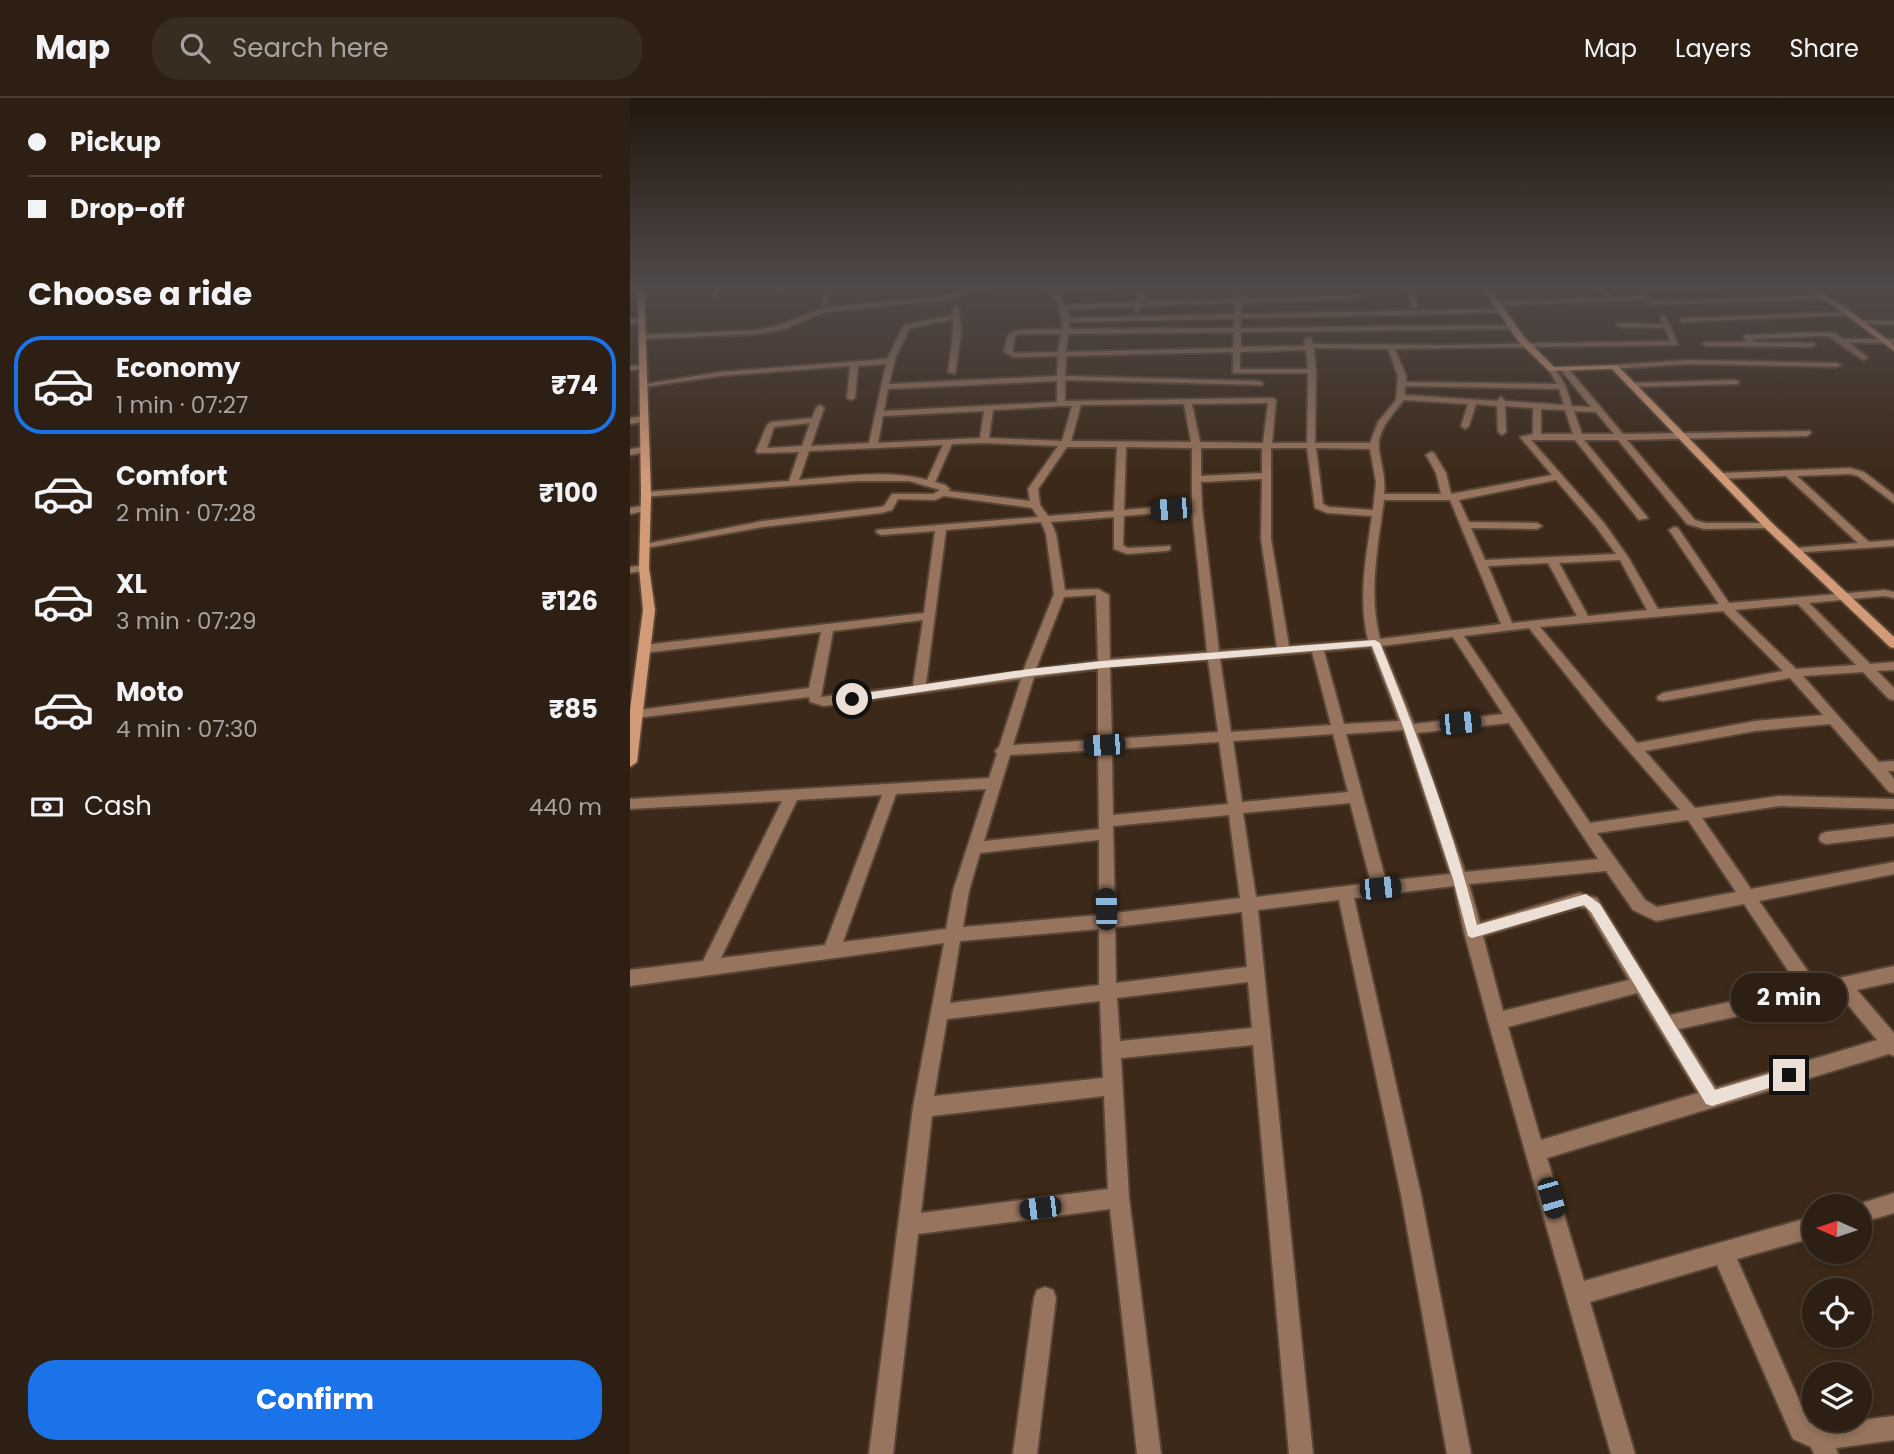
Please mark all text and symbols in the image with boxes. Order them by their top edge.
search box [152,17,642,80]
text: Map [35,24,110,71]
icon: search [176,29,214,67]
text: Search here [232,30,389,66]
text: Map [1584,32,1637,65]
text: Layers [1675,32,1751,65]
text: Share [1789,32,1859,65]
text: Pickup [70,124,161,160]
text: Drop-off [70,191,185,227]
text: Choose a ride [28,271,252,316]
text: Economy [116,350,240,386]
icon: car [32,354,95,417]
text: ₹74 [551,367,598,403]
text: 1 min · 07:27 [116,389,248,421]
text: Comfort [116,458,228,494]
icon: car [32,462,95,525]
text: ₹100 [539,475,598,511]
text: 2 min · 07:28 [116,497,256,529]
car [1150,497,1193,521]
text: XL [116,566,147,602]
icon: car [32,570,95,633]
text: ₹126 [541,583,598,619]
text: 3 min · 07:29 [116,605,257,637]
text: Moto [116,674,184,710]
icon: car [32,678,95,741]
route start [836,683,868,715]
text: ₹85 [549,691,598,727]
car [1439,710,1482,736]
text: 4 min · 07:30 [116,713,258,745]
car [1083,733,1126,757]
icon: cash [28,788,66,826]
text: Cash [84,788,152,824]
text: 440 m [529,791,602,823]
car [1359,875,1402,901]
car [1096,888,1117,930]
callout: 2 min [1731,974,1847,1023]
text: 2 min [1757,981,1821,1013]
route end [1773,1059,1805,1091]
car [1536,1175,1567,1221]
north arrow [1802,1194,1872,1264]
map controls [1802,1194,1872,1432]
car [1018,1195,1063,1221]
button: locate [1802,1278,1872,1348]
button: Confirm [28,1360,602,1440]
button: layers [1802,1362,1872,1432]

